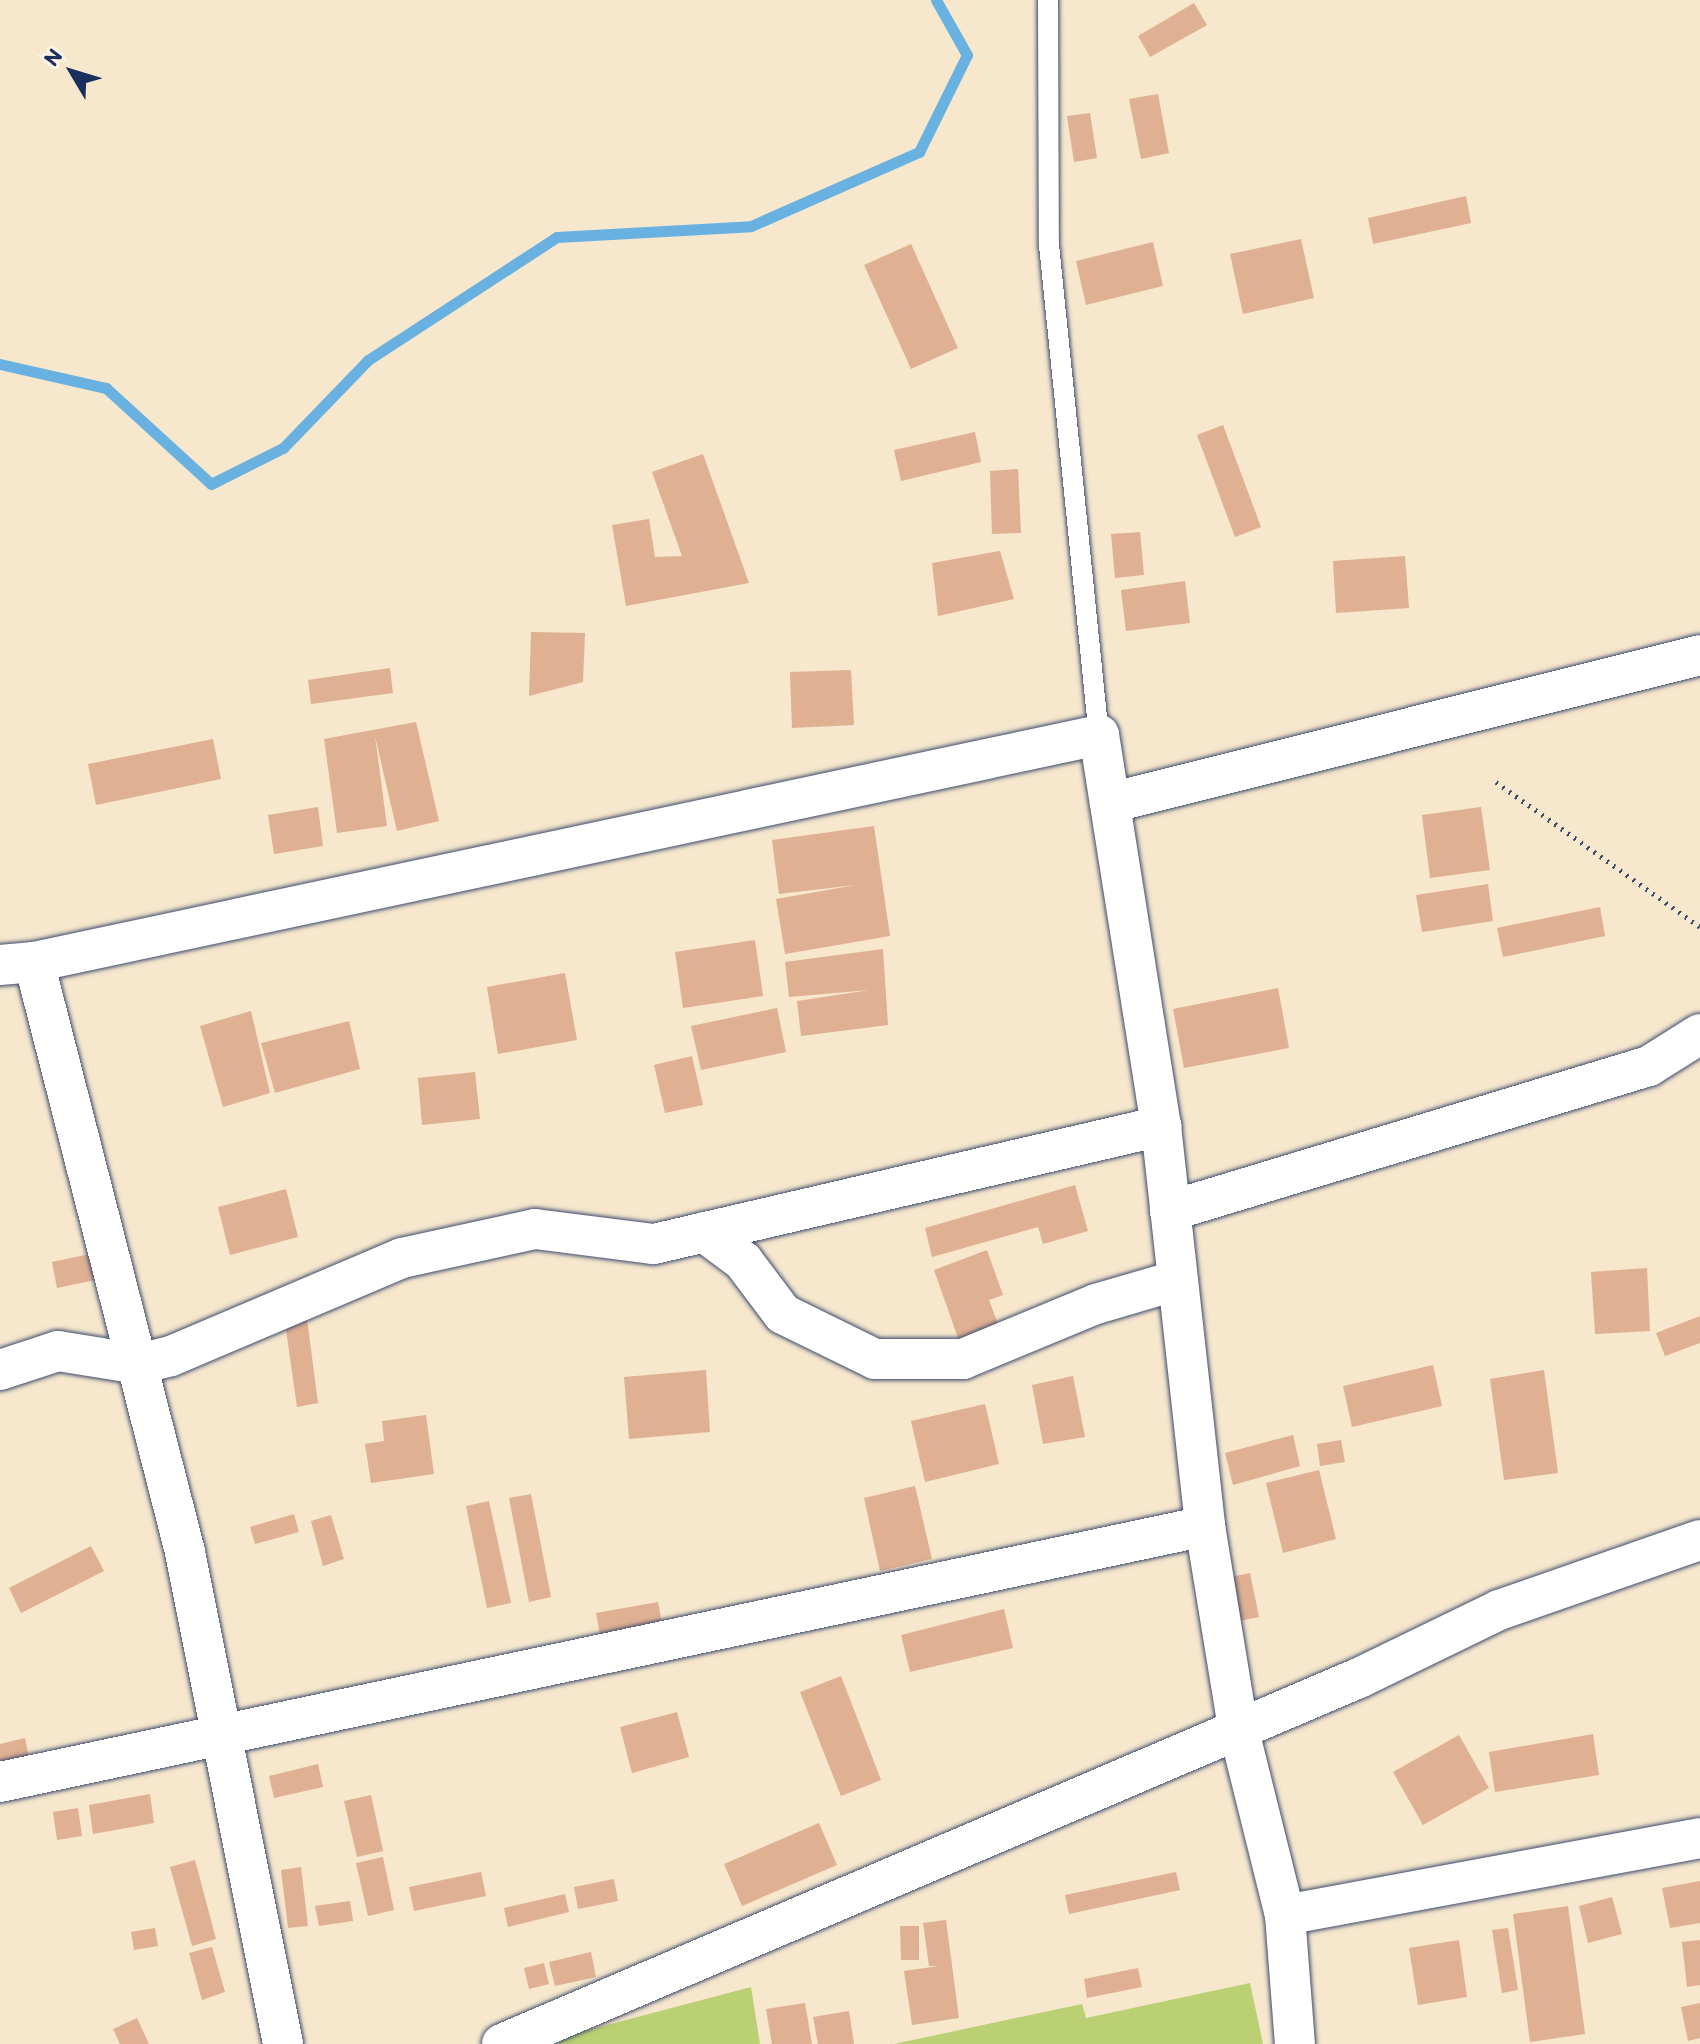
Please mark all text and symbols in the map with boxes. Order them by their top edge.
north arrow [32,32,112,112]
text: N [37,43,68,71]

